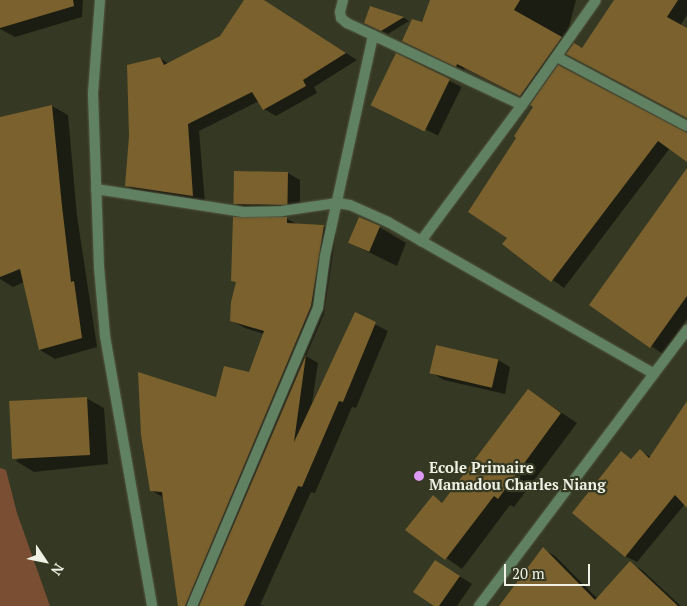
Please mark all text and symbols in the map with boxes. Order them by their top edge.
place label: Ecole Primaire Mamadou Charles Niang [429,458,606,493]
marker: Ecole Primaire Mamadou Charles Niang [413,470,425,482]
north arrow [20,536,70,586]
scale bar [507,554,593,586]
text: N [47,560,69,579]
text: 20 m [512,563,545,583]

